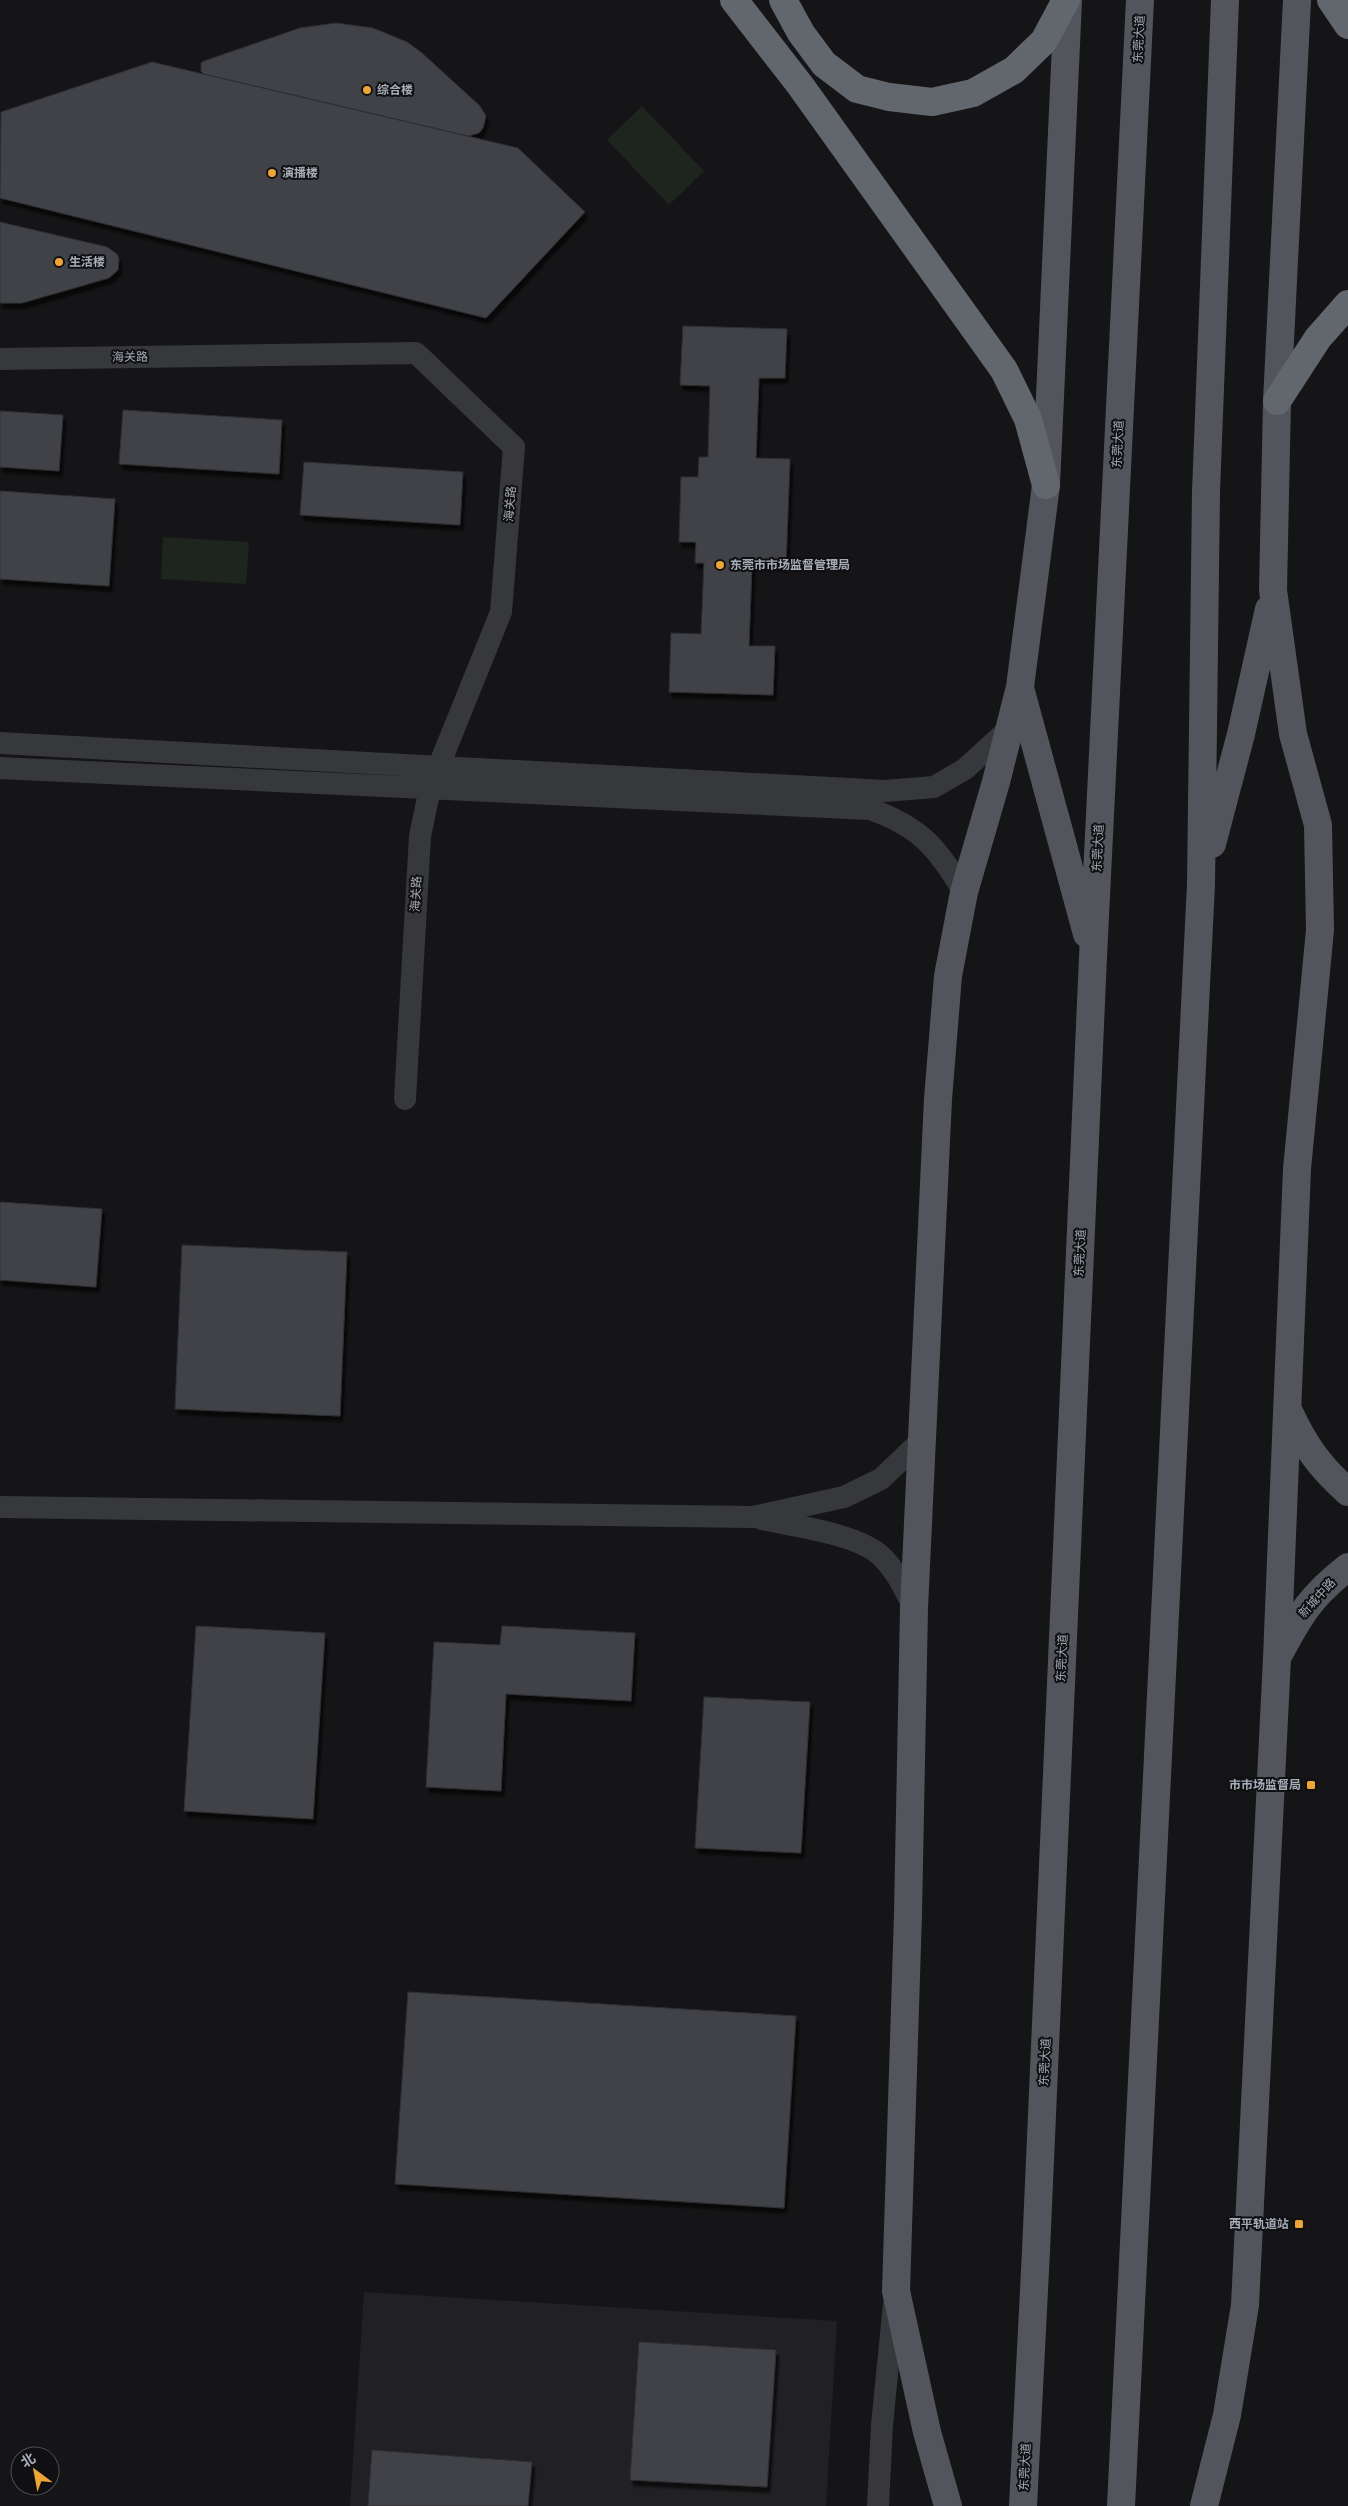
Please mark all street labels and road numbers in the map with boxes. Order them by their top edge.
street label: 东莞大道 [1131,15,1147,63]
street label: 海关路 [112,350,148,364]
street label: 东莞大道 [1110,420,1126,468]
street label: 海关路 [501,485,519,523]
street label: 东莞大道 [1090,824,1106,872]
street label: 海关路 [408,876,424,912]
street label: 东莞大道 [1072,1229,1088,1277]
street label: 新城中路 [1296,1575,1338,1621]
street label: 东莞大道 [1054,1634,1070,1682]
street label: 东莞大道 [1037,2038,1053,2086]
street label: 东莞大道 [1017,2443,1033,2491]

